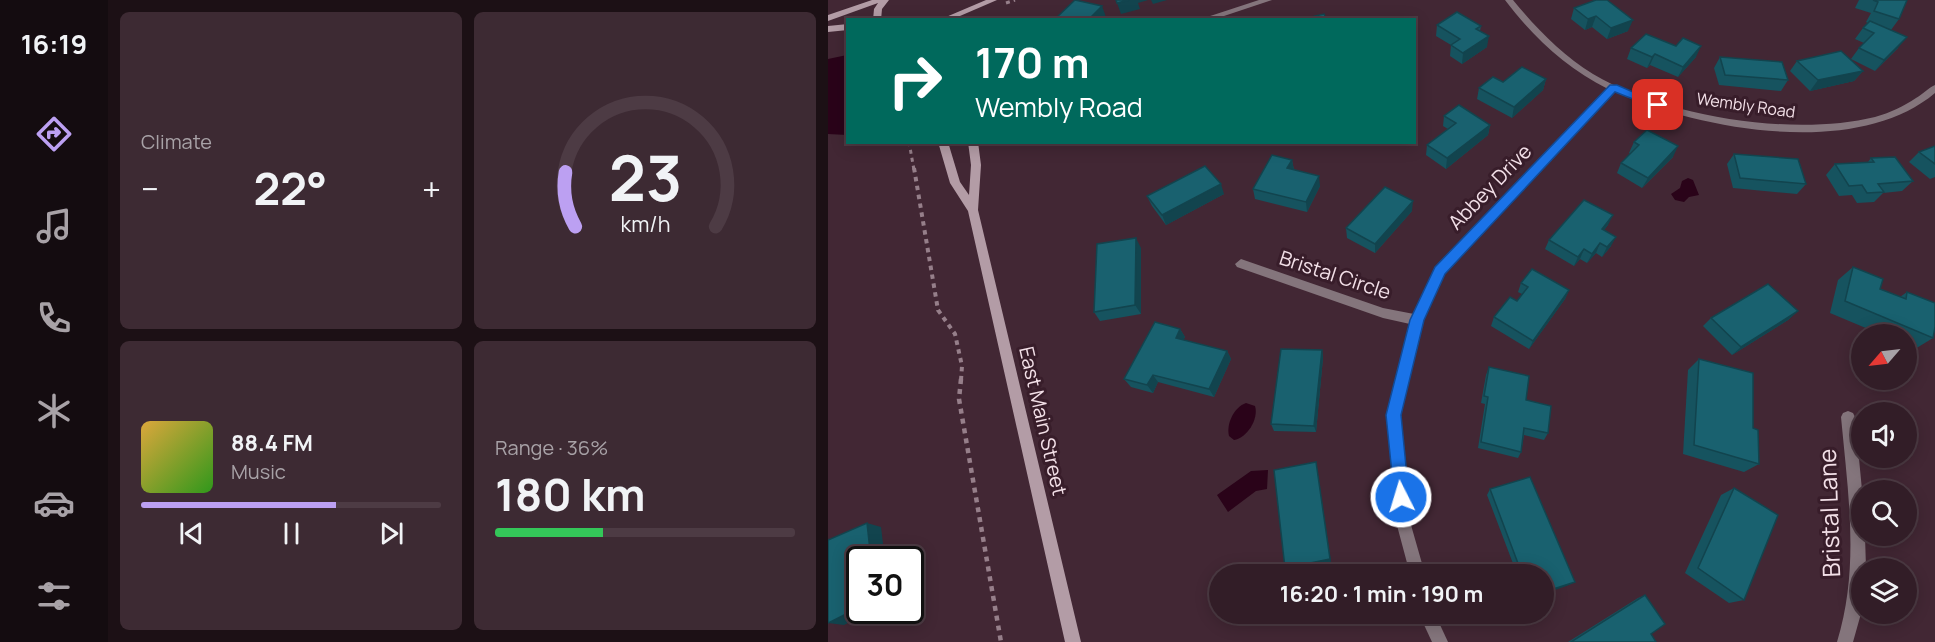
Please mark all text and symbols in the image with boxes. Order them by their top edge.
text: 16:19 [21,25,87,62]
text: 170 m [975,33,1090,91]
icon: right [876,42,954,120]
pin [1632,79,1683,130]
street label: Wembly Road [1695,87,1797,123]
text: Wembly Road [975,88,1143,125]
icon: arrive [1641,88,1674,121]
icon: directions [33,113,75,155]
text: Climate [141,128,212,155]
text: 23 [608,134,682,220]
street label: Abbey Drive [1442,138,1537,235]
text: 22° [253,157,327,219]
text: − [141,166,159,211]
text: + [422,166,441,211]
icon: music [33,205,75,247]
text: km/h [620,210,670,239]
street label: Bristal Circle [1276,244,1394,305]
icon: phone [33,297,75,339]
north arrow [1851,324,1917,390]
map controls [1851,324,1917,624]
street label: East Main Street [1013,344,1074,498]
icon: climate [33,390,75,432]
button: sound [1851,402,1917,468]
text: 88.4 FM [231,428,313,458]
text: Range · 36% [495,434,608,461]
street label: Bristal Lane [1810,448,1847,578]
text: Music [231,458,286,485]
text: 180 km [495,463,646,525]
position arrow [1369,465,1433,529]
button: search [1851,480,1917,546]
icon: car [33,482,75,524]
icon: previous [175,517,208,550]
icon: pause [275,517,308,550]
icon: next [375,517,408,550]
speed limit sign: 30 [846,546,924,624]
button: layers [1851,558,1917,624]
icon: filters [33,575,75,617]
text: 16:20 · 1 min · 190 m [1280,579,1483,609]

